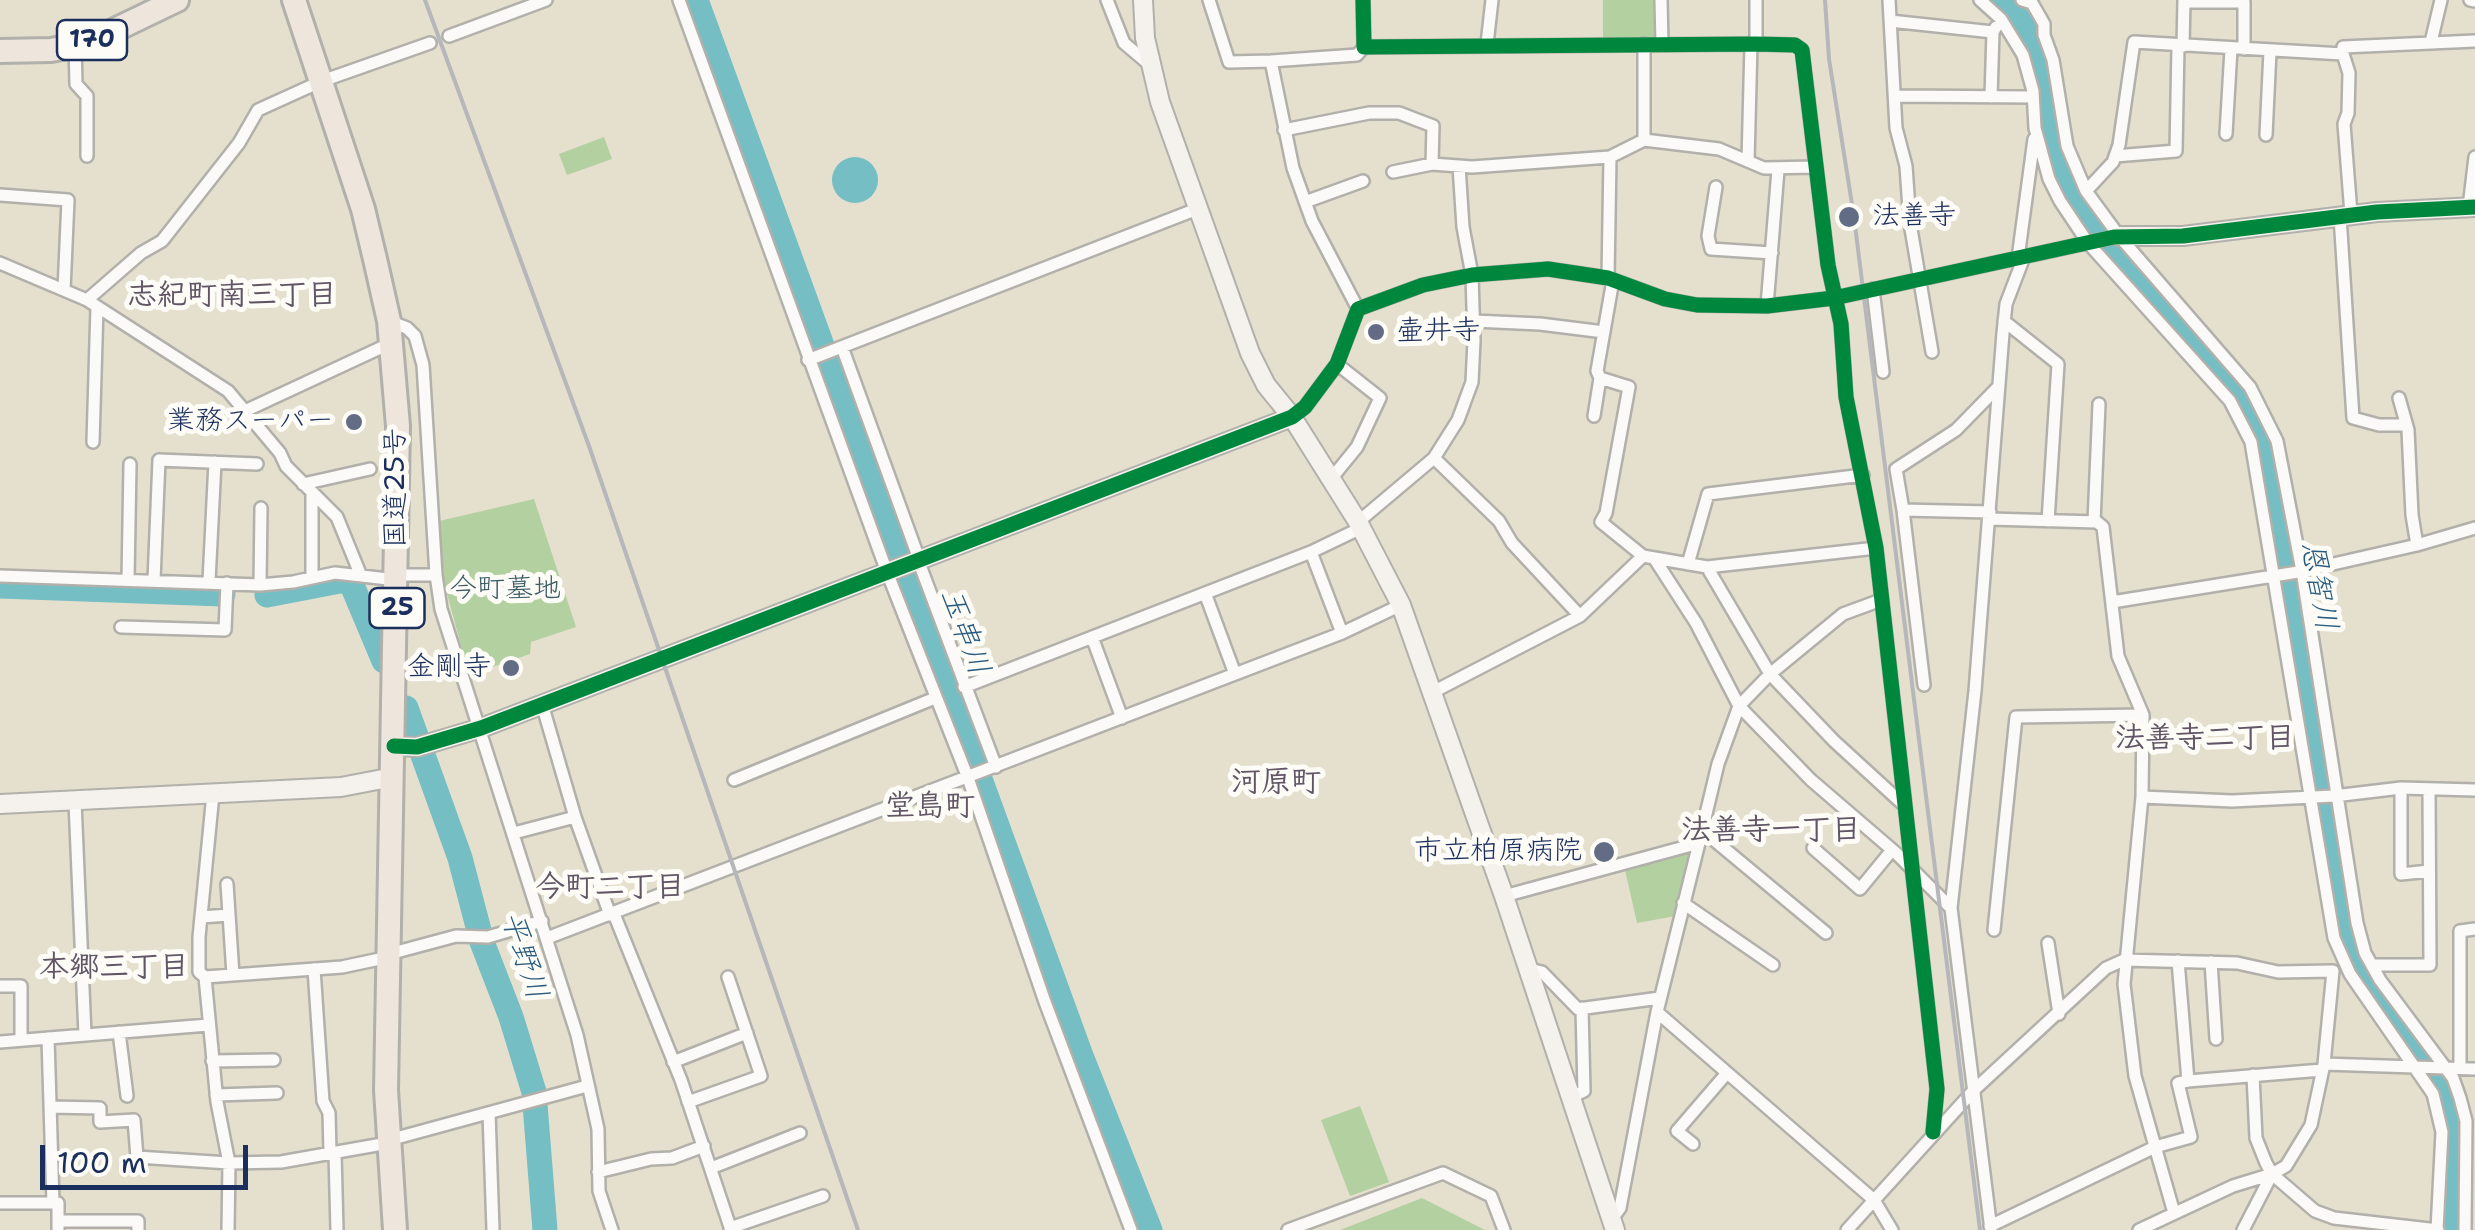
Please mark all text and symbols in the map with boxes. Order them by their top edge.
road number: 170 [57,20,127,60]
place label: 法善寺 [1872,200,1956,234]
marker: 法善寺 [1836,204,1862,230]
district label: 志紀町南三丁目 [127,278,337,314]
place label: 壷井寺 [1396,315,1480,349]
marker: 壷井寺 [1365,321,1387,343]
place label: 業務スーパー [167,405,334,439]
marker: 業務スーパー [343,411,365,433]
street label: 国道25号 [380,428,414,548]
water label: 恩智川 [2292,539,2344,633]
park label: 今町墓地 [449,573,561,607]
water label: 玉串川 [932,584,996,680]
road number: 25 [370,588,424,628]
place label: 金剛寺 [407,651,491,685]
marker: 金剛寺 [500,657,522,679]
district label: 法善寺二丁目 [2115,721,2295,757]
district label: 河原町 [1231,765,1321,801]
district label: 堂島町 [885,789,975,825]
district label: 法善寺一丁目 [1681,813,1861,849]
place label: 市立柏原病院 [1414,835,1582,869]
marker: 市立柏原病院 [1591,839,1617,865]
district label: 今町二丁目 [535,870,685,906]
water label: 平野川 [492,908,554,1004]
district label: 本郷三丁目 [39,950,189,986]
scale bar [45,1125,252,1187]
text: 100 m [57,1142,147,1183]

